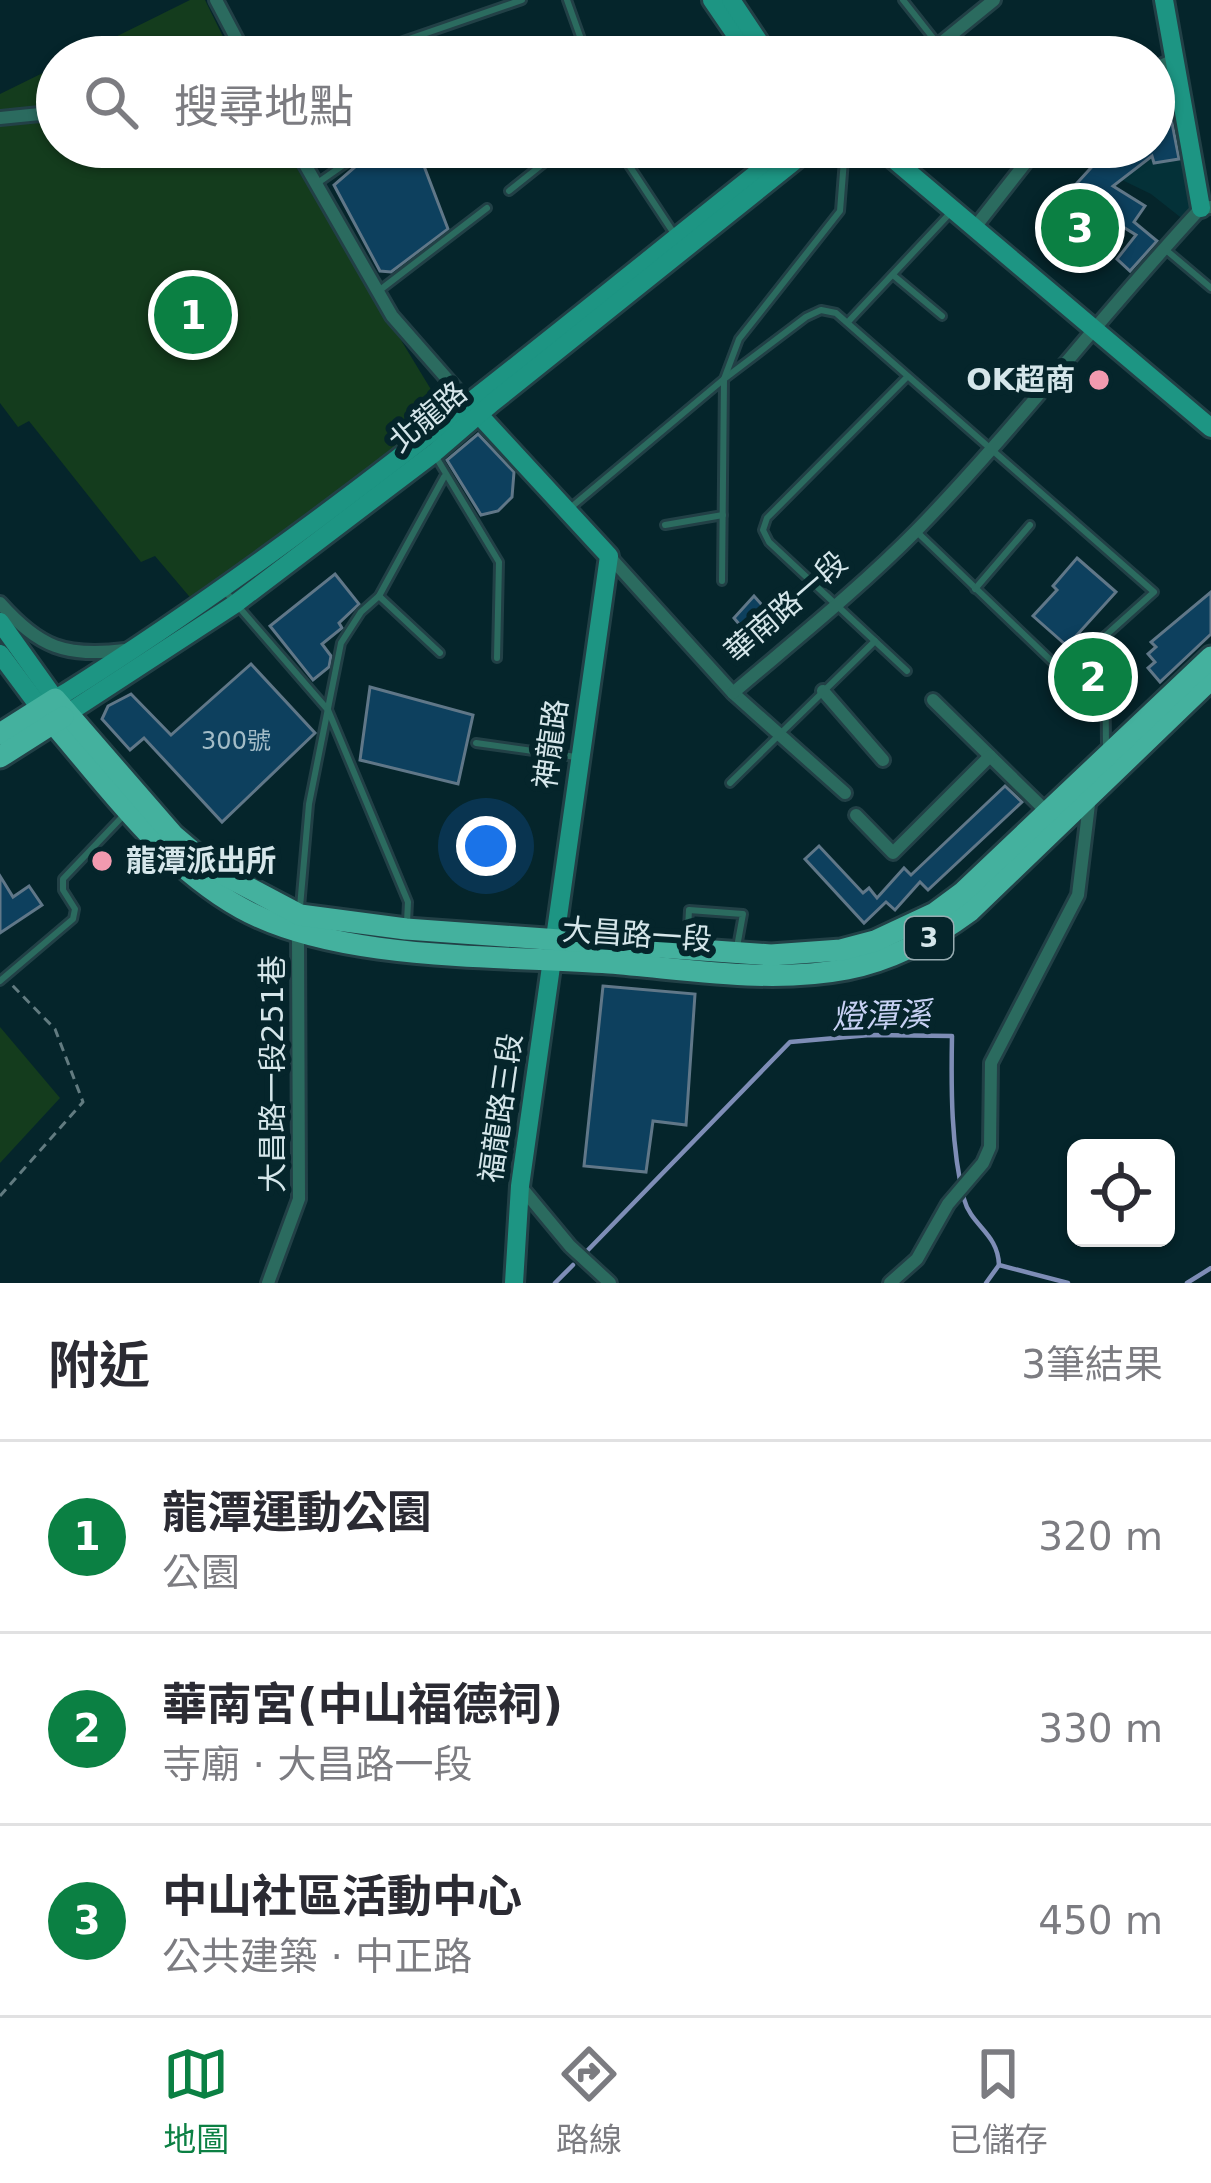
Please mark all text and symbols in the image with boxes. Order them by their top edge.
search box [36,36,1175,168]
icon: search [78,69,144,135]
text: 搜尋地點 [174,80,354,133]
pin: 3 [1041,183,1119,273]
pin: 1 [154,270,232,360]
place label: OK超商 [966,362,1075,397]
marker: OK超商 [1086,367,1112,393]
street label: 北龍路 [382,374,473,459]
street label: 華南路一段 [718,544,854,669]
pin: 2 [1054,632,1132,722]
street label: 神龍路 [527,697,574,791]
house number: 300號 [201,727,271,755]
your location [456,816,516,876]
place label: 龍潭派出所 [126,843,276,878]
marker: 龍潭派出所 [89,848,115,874]
street label: 大昌路一段 [561,912,713,957]
road number: 3 [905,917,953,959]
street label: 大昌路一段251巷 [255,955,290,1193]
water label: 燈潭溪 [831,994,935,1037]
street label: 福龍路三段 [473,1031,528,1185]
map controls [1067,1139,1175,1247]
button: locate [1067,1139,1175,1247]
text: 附近 [48,1336,150,1395]
text: 3筆結果 [1021,1342,1163,1387]
text: 龍潭運動公園 [162,1486,432,1539]
text: 1 [73,1514,101,1559]
text: 320 m [1038,1514,1163,1559]
text: 公園 [162,1550,240,1595]
text: 華南宮(中山福德祠) [162,1678,563,1731]
text: 2 [73,1706,101,1751]
text: 330 m [1038,1706,1163,1751]
text: 寺廟 · 大昌路一段 [162,1742,472,1787]
text: 中山社區活動中心 [162,1870,522,1923]
text: 3 [73,1898,101,1943]
text: 450 m [1038,1898,1163,1943]
text: 公共建築 · 中正路 [162,1934,472,1979]
tab: 地圖 [163,2041,229,2161]
tab: 路線 [556,2041,622,2161]
tab: 已儲存 [949,2041,1048,2161]

